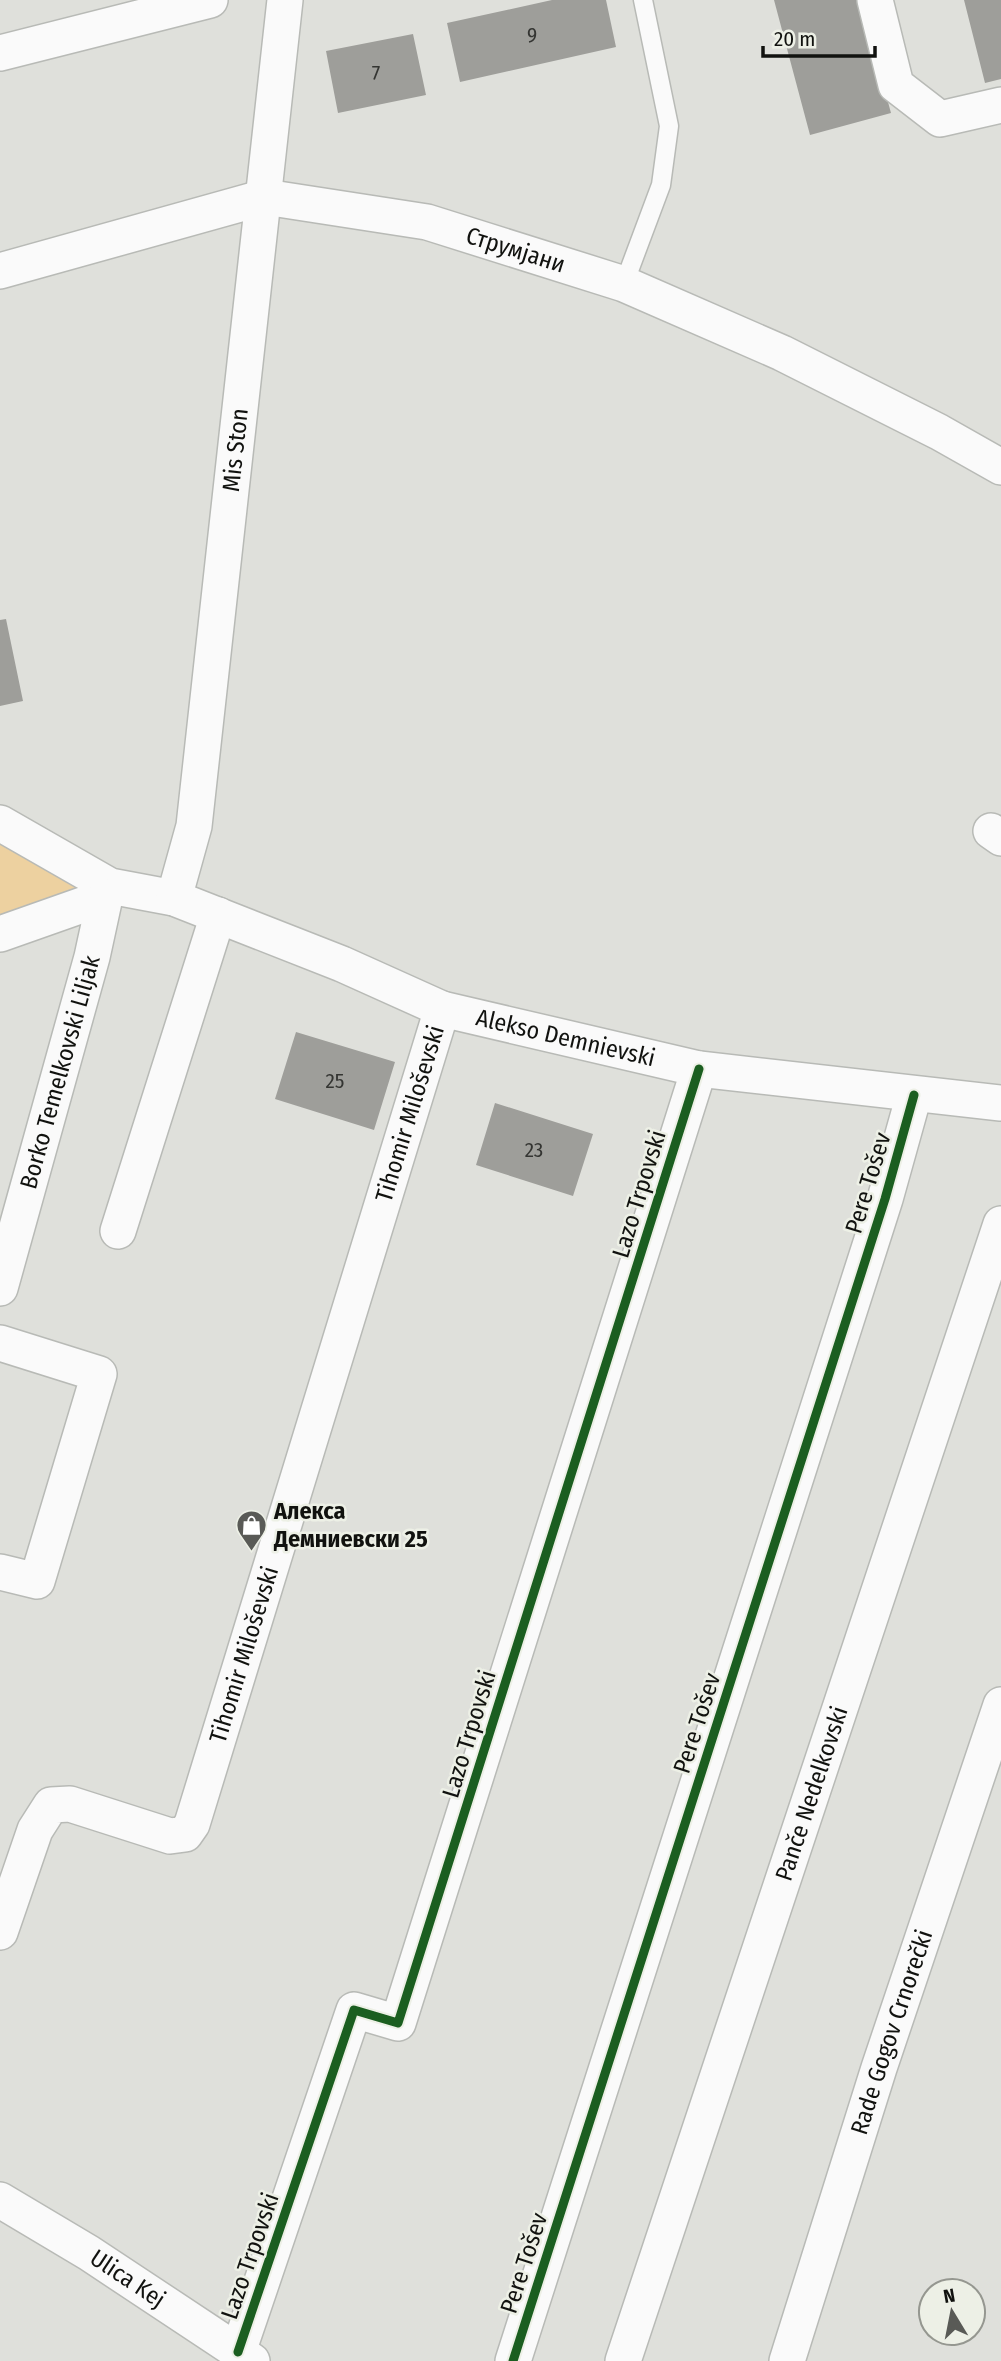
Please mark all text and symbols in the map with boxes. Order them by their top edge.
scale bar [763,14,875,58]
house number: 9 [527,22,537,48]
text: 20 m [774,26,815,52]
house number: 7 [372,60,380,86]
street label: Струмјани [463,221,569,279]
street label: Mis Ston [217,407,254,493]
street label: Borko Temelkovski Liljak [14,952,106,1192]
street label: Alekso Demnievski [473,1003,658,1072]
street label: Tihomir Miloševski [370,1022,450,1205]
house number: 25 [326,1068,344,1094]
street label: Lazo Trpovski [606,1127,672,1261]
street label: Pere Tošev [839,1129,897,1237]
house number: 23 [525,1137,543,1163]
place label: Алекса Демниевски 25 [273,1497,428,1553]
shop icon: Алекса Демниевски 25 [234,1508,268,1552]
street label: Tihomir Miloševski [204,1563,284,1746]
street label: Lazo Trpovski [436,1667,502,1801]
street label: Pere Tošev [668,1669,726,1777]
street label: Panče Nedelkovski [770,1703,854,1884]
street label: Rade Gogov Crnorečki [845,1926,938,2138]
street label: Lazo Trpovski [215,2189,285,2323]
street label: Pere Tošev [495,2209,553,2317]
street label: Ulica Kej [85,2244,171,2314]
north arrow [917,2277,987,2347]
text: N [942,2283,957,2308]

